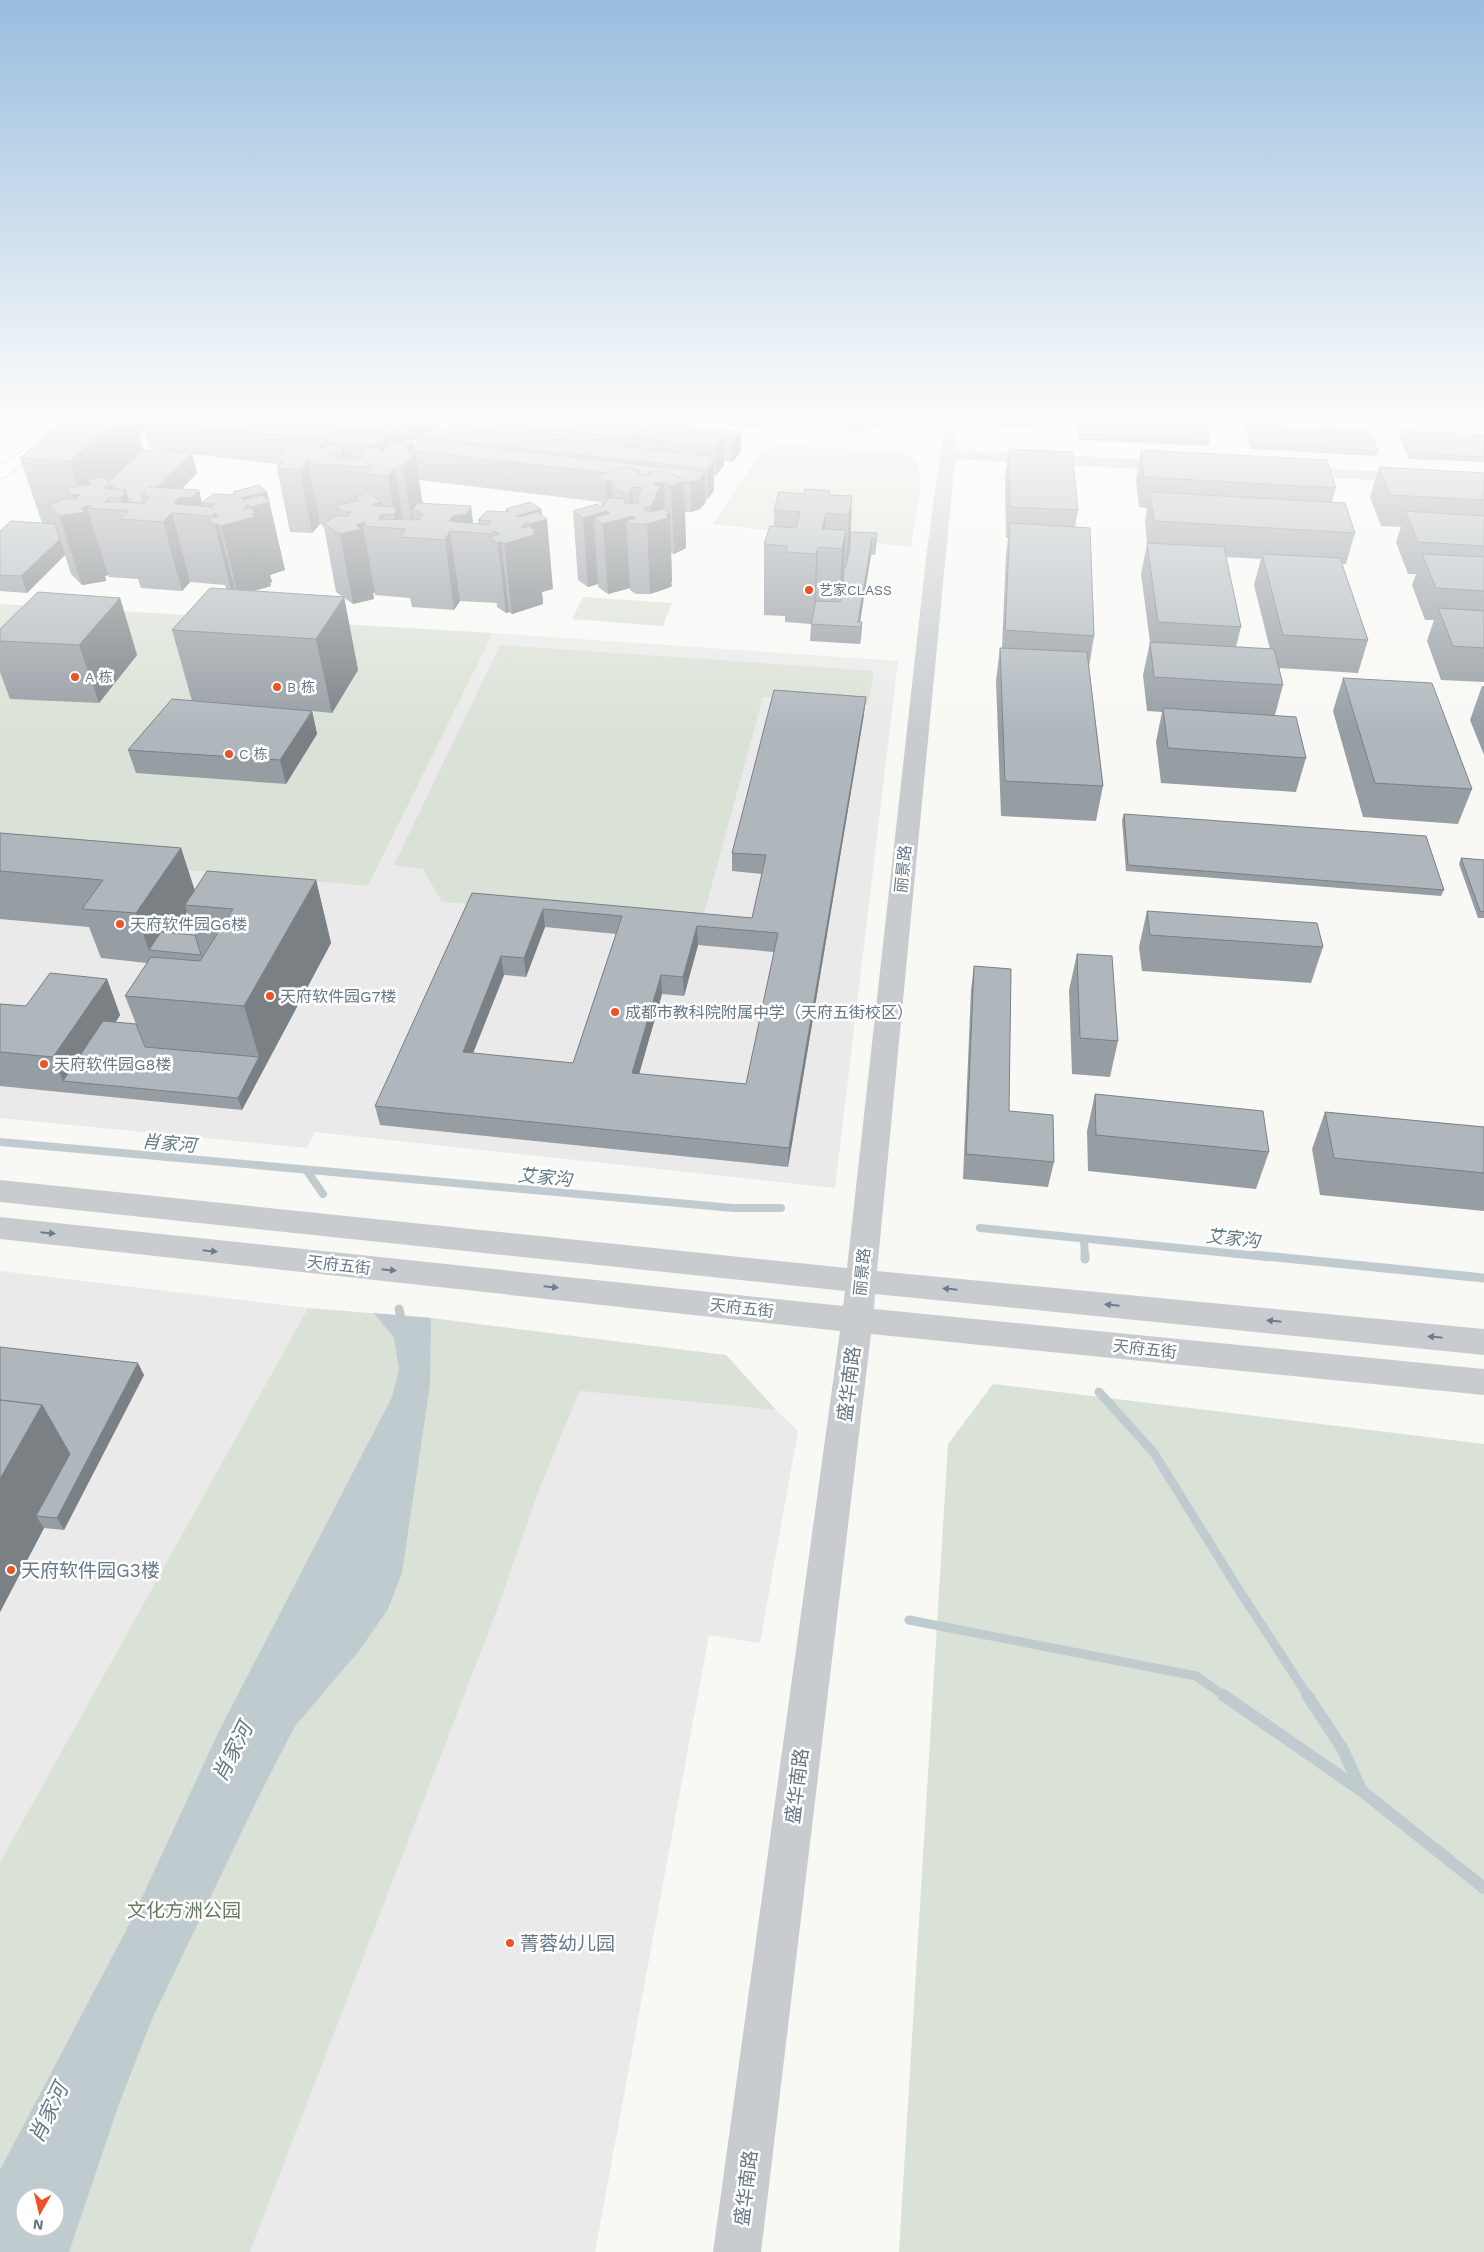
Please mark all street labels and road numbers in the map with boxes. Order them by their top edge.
street label: 丽景路 [891,844,915,894]
street label: 丽景路 [850,1247,874,1297]
street label: 天府五街 [306,1252,372,1278]
street label: 天府五街 [709,1295,775,1321]
street label: 天府五街 [1112,1336,1178,1362]
street label: 盛华南路 [833,1345,865,1423]
street label: 盛华南路 [781,1747,813,1825]
street label: 盛华南路 [730,2149,762,2227]

